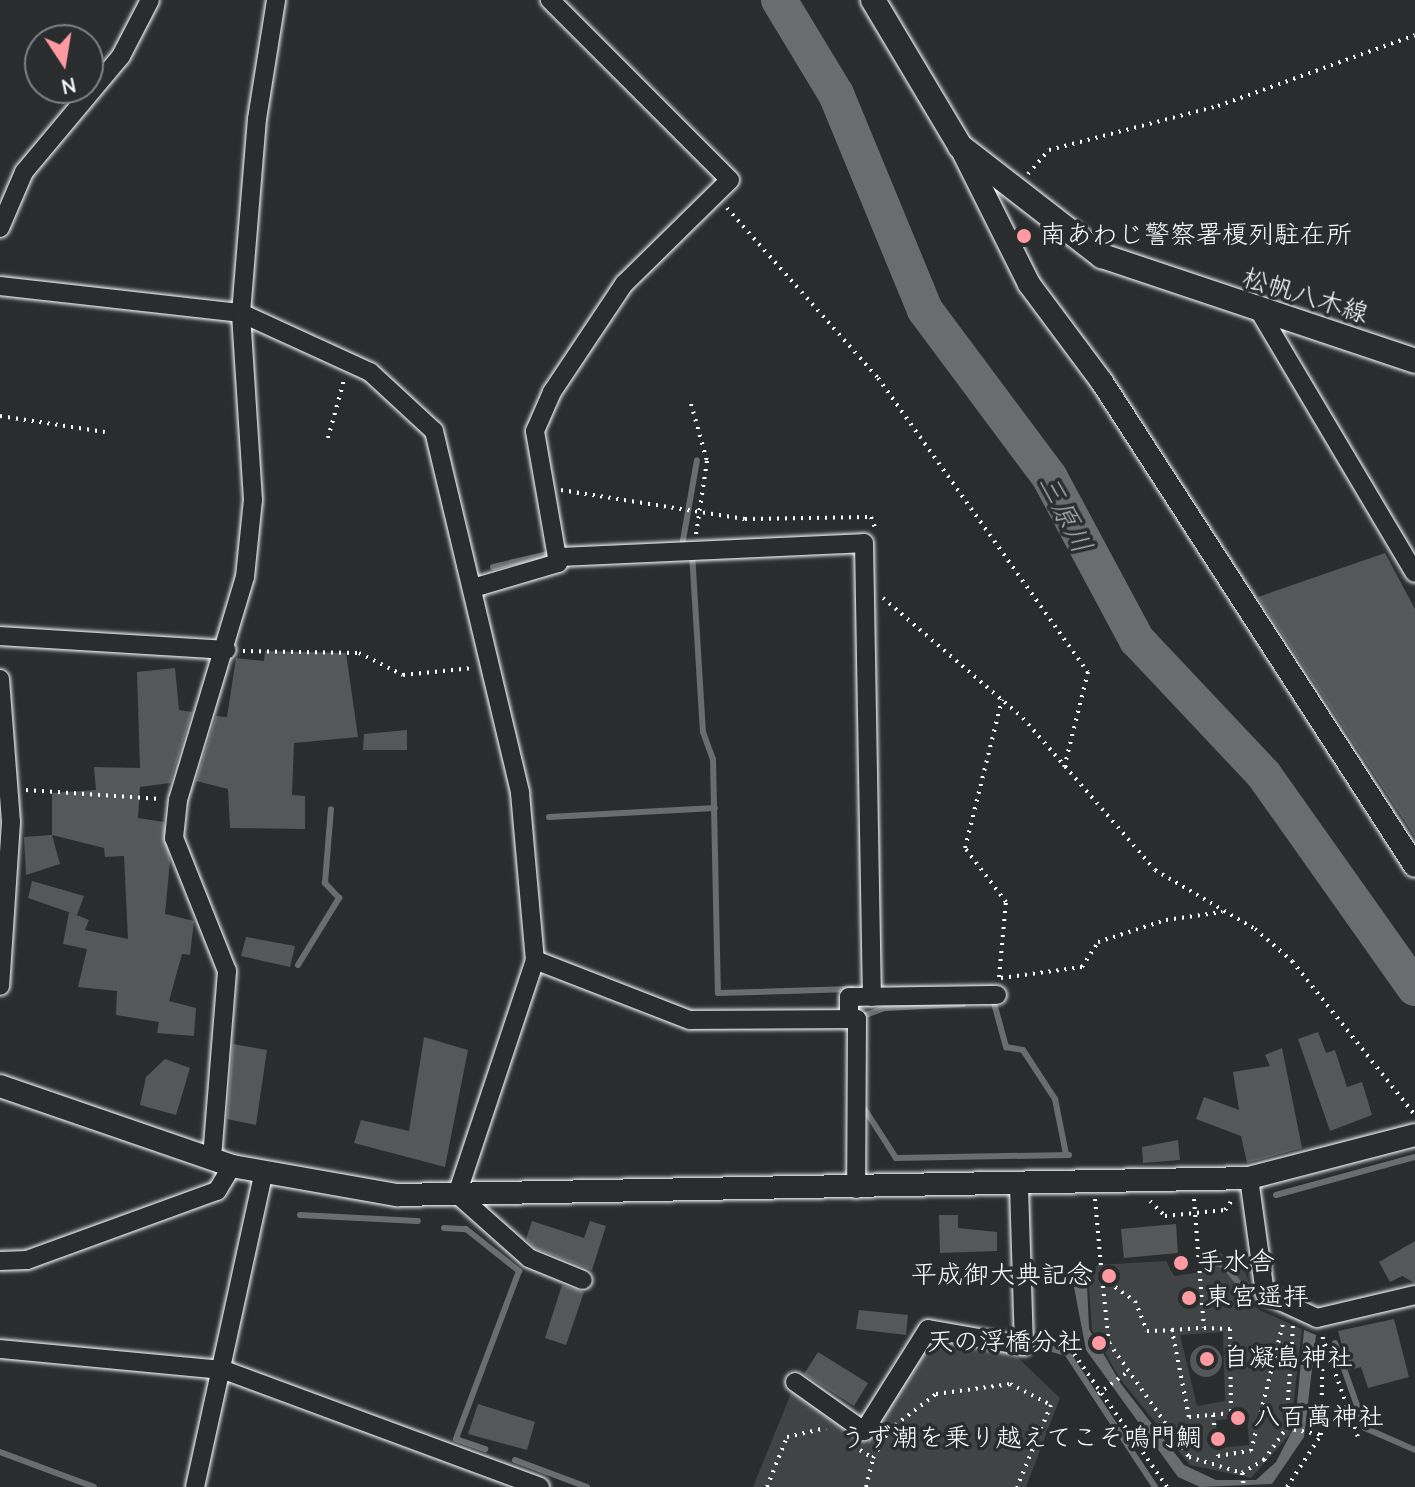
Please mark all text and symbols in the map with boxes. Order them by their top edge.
north arrow [24,24,104,104]
text: N [59,71,78,100]
place label: 南あわじ警察署榎列駐在所 [1040,220,1352,252]
marker: 南あわじ警察署榎列駐在所 [1015,227,1033,245]
street label: 松帆八木線 [1238,263,1372,331]
water label: 三原川 [1031,469,1099,559]
place label: 手水舎 [1197,1247,1275,1279]
marker: 手水舎 [1172,1254,1190,1272]
place label: 平成御大典記念 [911,1260,1093,1292]
marker: 平成御大典記念 [1100,1267,1118,1285]
place label: 東宮遥拝 [1205,1282,1309,1314]
marker: 東宮遥拝 [1180,1289,1198,1307]
place label: 天の浮橋分社 [927,1327,1083,1359]
marker: 天の浮橋分社 [1090,1334,1108,1352]
place label: 自凝島神社 [1223,1343,1353,1375]
marker: 自凝島神社 [1198,1350,1216,1368]
place label: 八百萬神社 [1254,1402,1384,1434]
marker: 八百萬神社 [1229,1409,1247,1427]
place label: うず潮を乗り越えてこそ鳴門鯛 [838,1423,1202,1455]
marker: うず潮を乗り越えてこそ鳴門鯛 [1209,1430,1227,1448]

